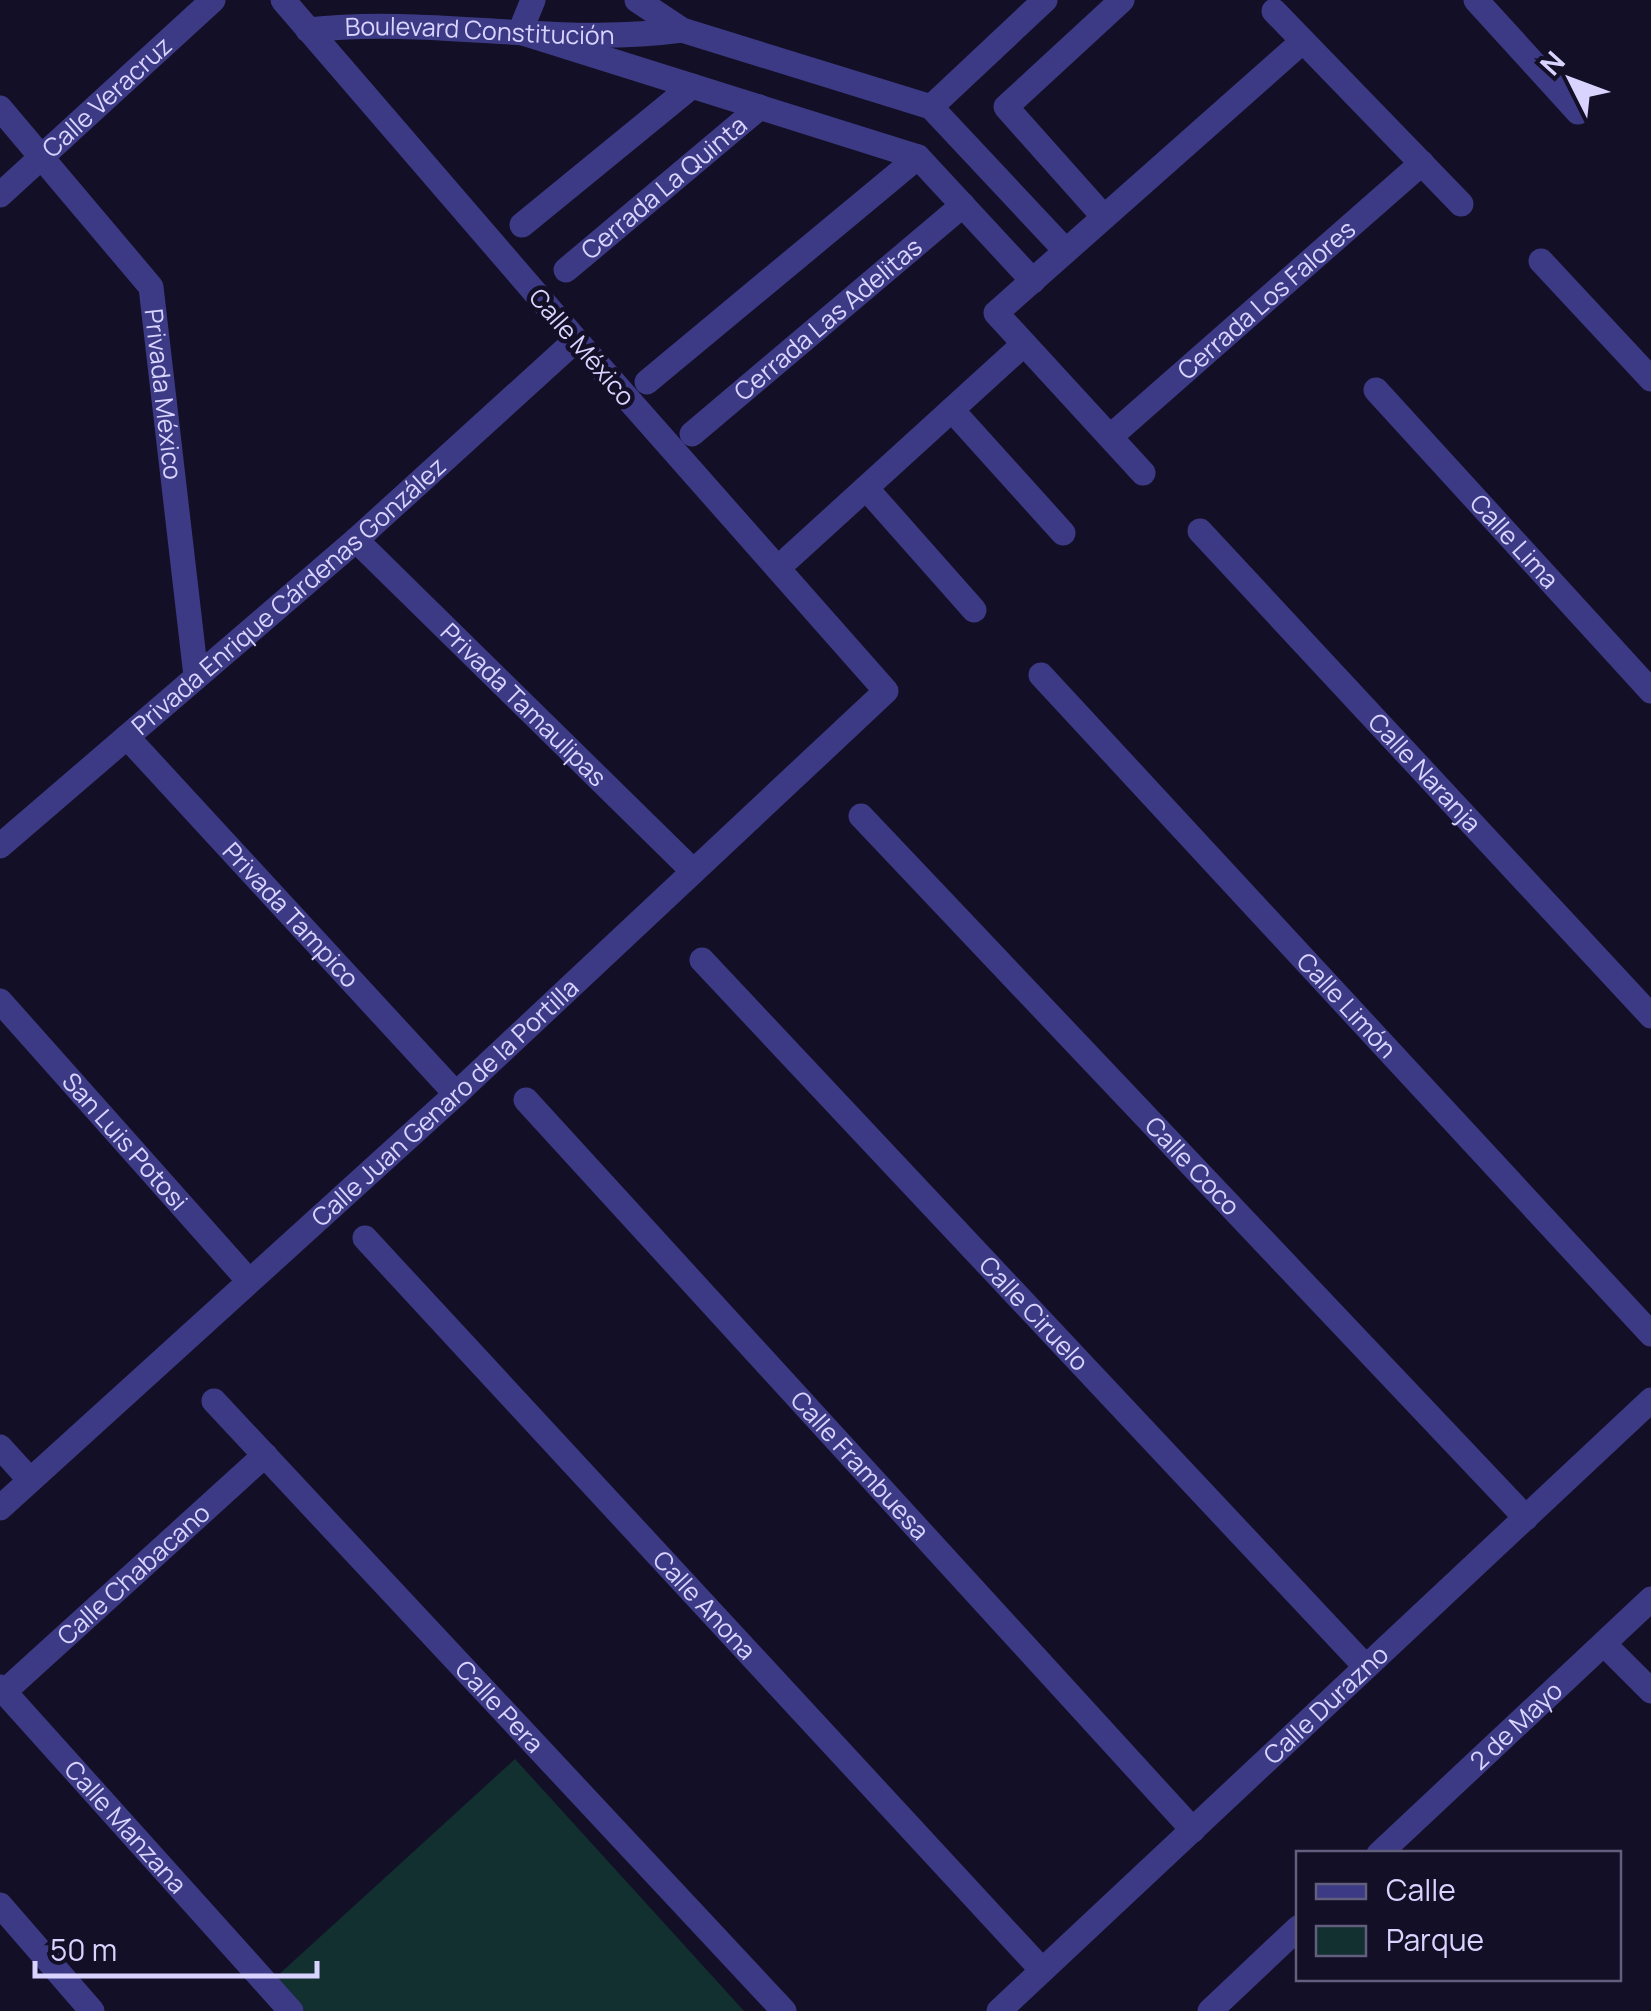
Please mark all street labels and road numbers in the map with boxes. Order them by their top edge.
street label: Boulevard Constitución [344,8,615,52]
street label: Calle Veracruz [34,28,179,165]
street label: Cerrada La Quinta [573,107,754,267]
street label: Cerrada Los Falores [1169,212,1363,387]
street label: Cerrada Las Adelitas [726,229,929,408]
street label: Calle México [521,280,643,413]
street label: Privada México [137,307,191,481]
street label: Privada Enrique Cárdenas González [124,449,453,742]
street label: Calle Lima [1462,486,1567,596]
street label: Privada Tamaulipas [433,615,615,794]
street label: Calle Naranja [1361,705,1490,840]
street label: Privada Tampico [215,834,368,995]
street label: Calle Limón [1289,944,1405,1065]
street label: Calle Juan Genaro de la Portilla [303,970,586,1234]
street label: San Luis Potosi [54,1065,196,1218]
street label: Calle Coco [1137,1109,1248,1223]
street label: Calle Ciruelo [972,1248,1097,1378]
street label: Calle Frambuesa [783,1383,937,1547]
street label: Calle Chabacano [49,1495,217,1653]
street label: Calle Anona [645,1542,764,1667]
street label: Calle Durazno [1255,1637,1396,1772]
street label: Calle Pera [448,1652,552,1760]
street label: 2 de Mayo [1462,1673,1570,1777]
street label: Calle Manzana [57,1752,195,1901]

